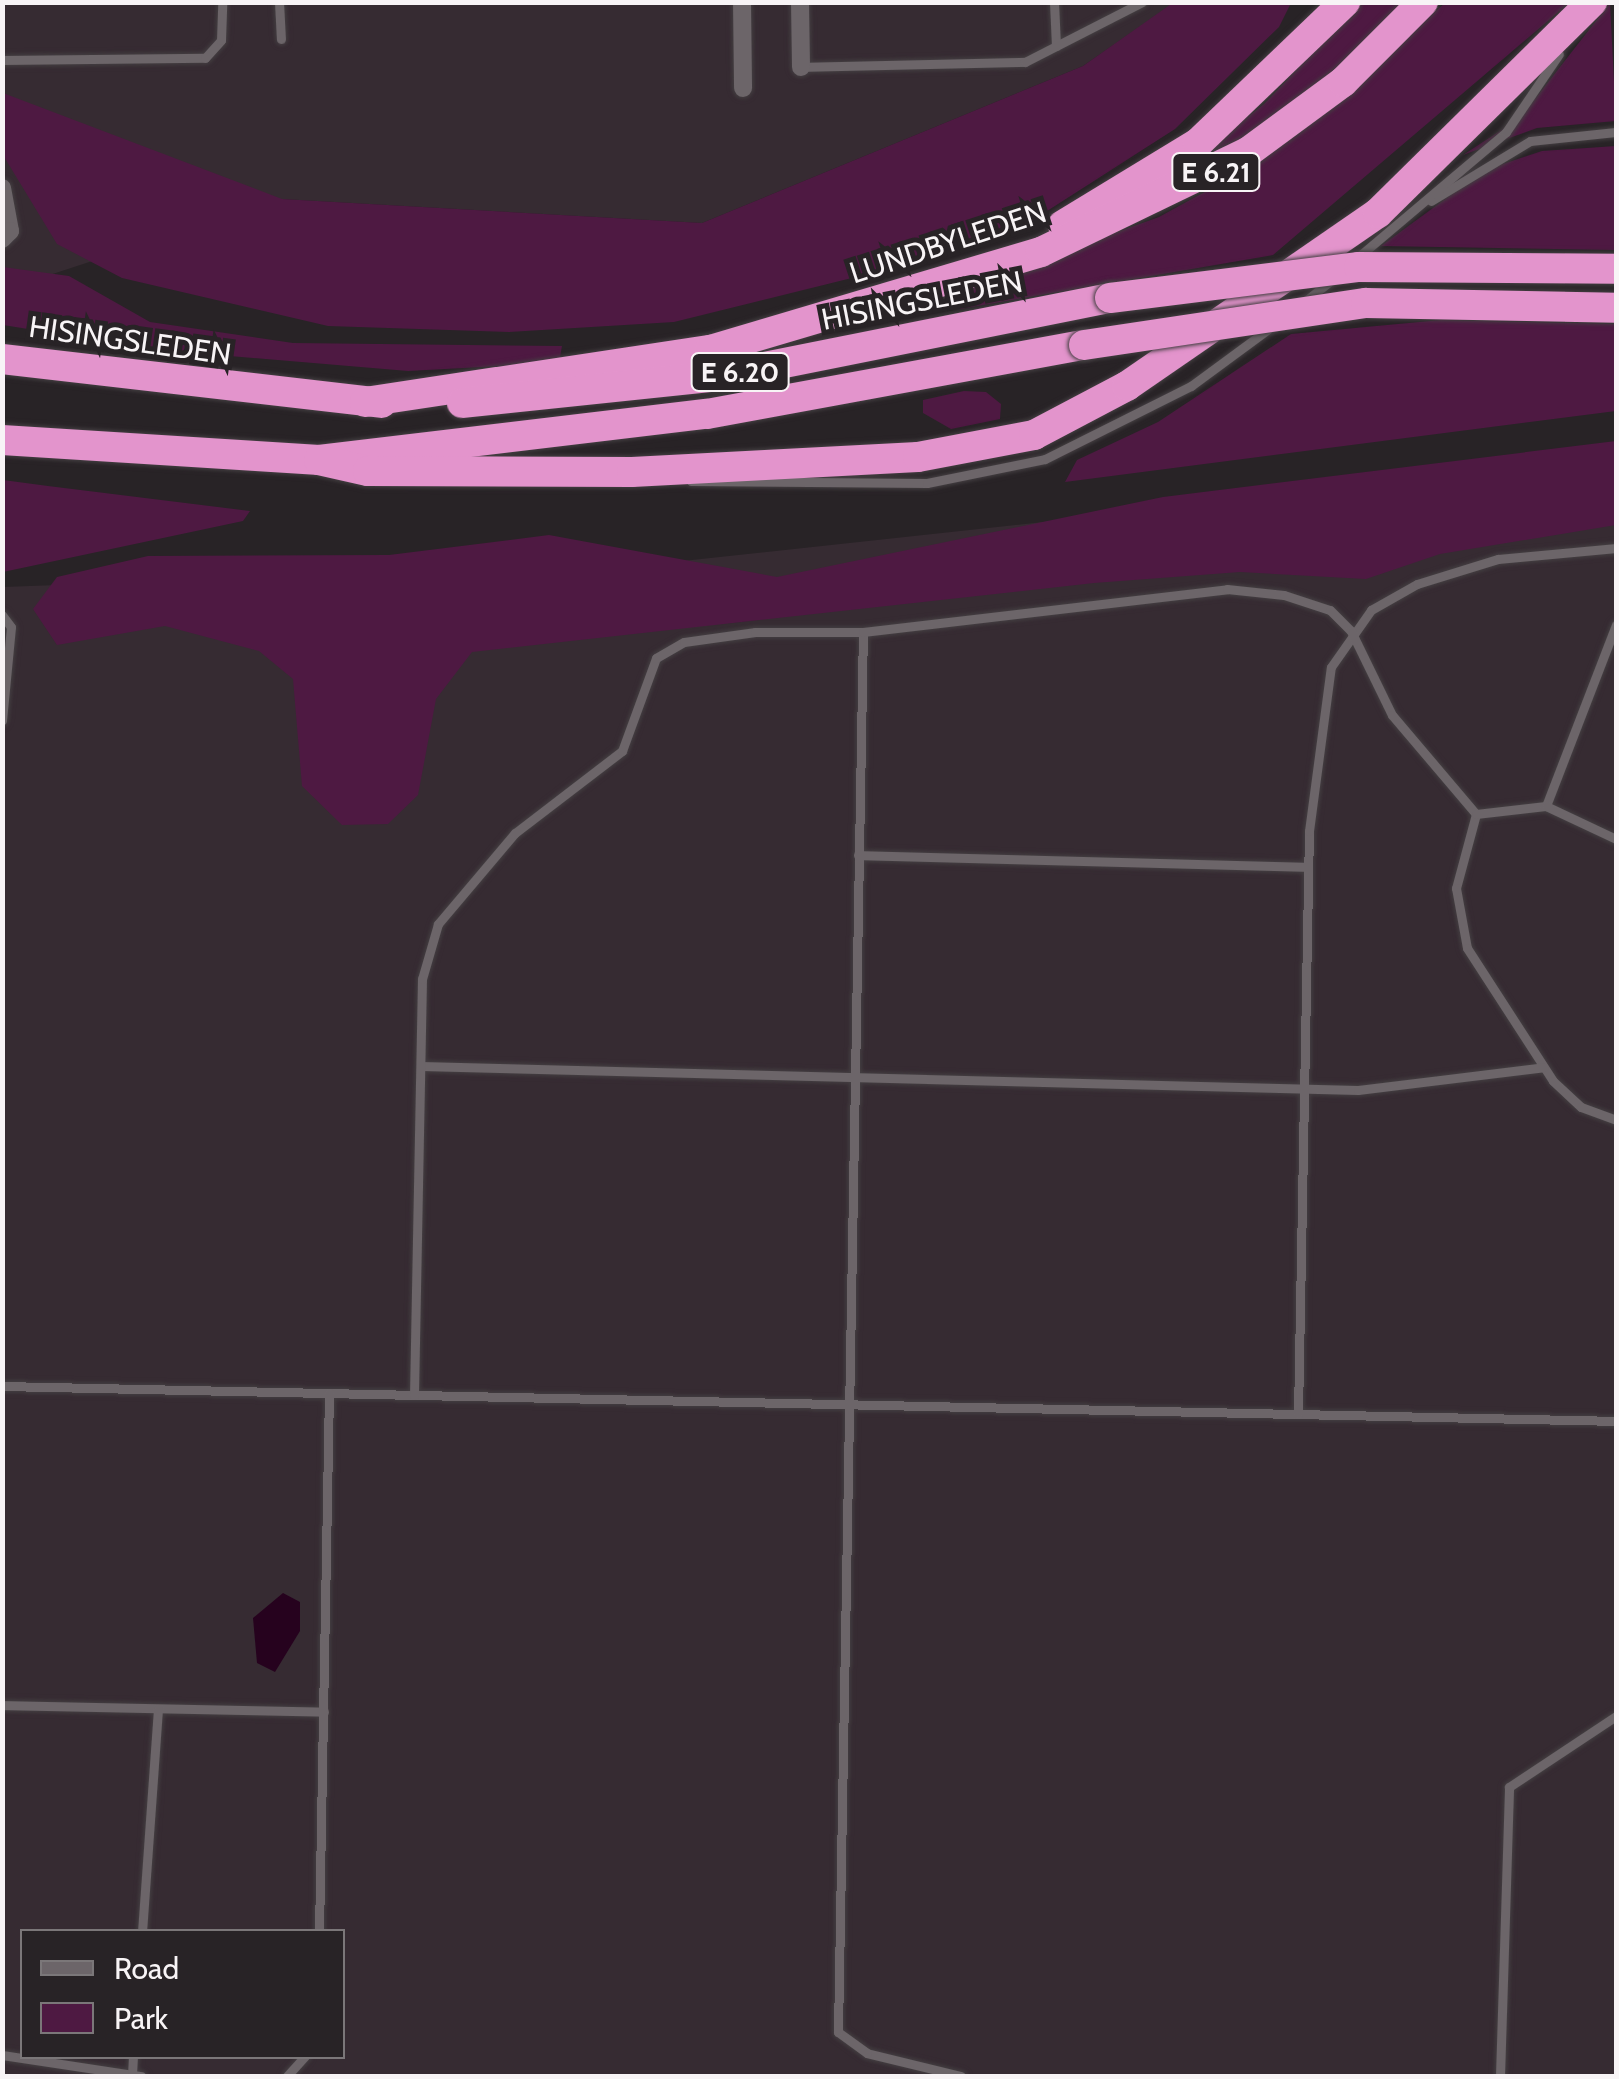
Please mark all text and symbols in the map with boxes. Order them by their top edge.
road number: E 6.21 [1171,149,1261,195]
street label: LUNDBYLEDEN [845,194,1051,292]
street label: HISINGSLEDEN [818,264,1026,338]
street label: HISINGSLEDEN [26,309,234,373]
road number: E 6.20 [690,349,790,395]
legend [20,1929,345,2059]
text: Road [114,1950,179,1987]
text: Park [114,2000,168,2037]

